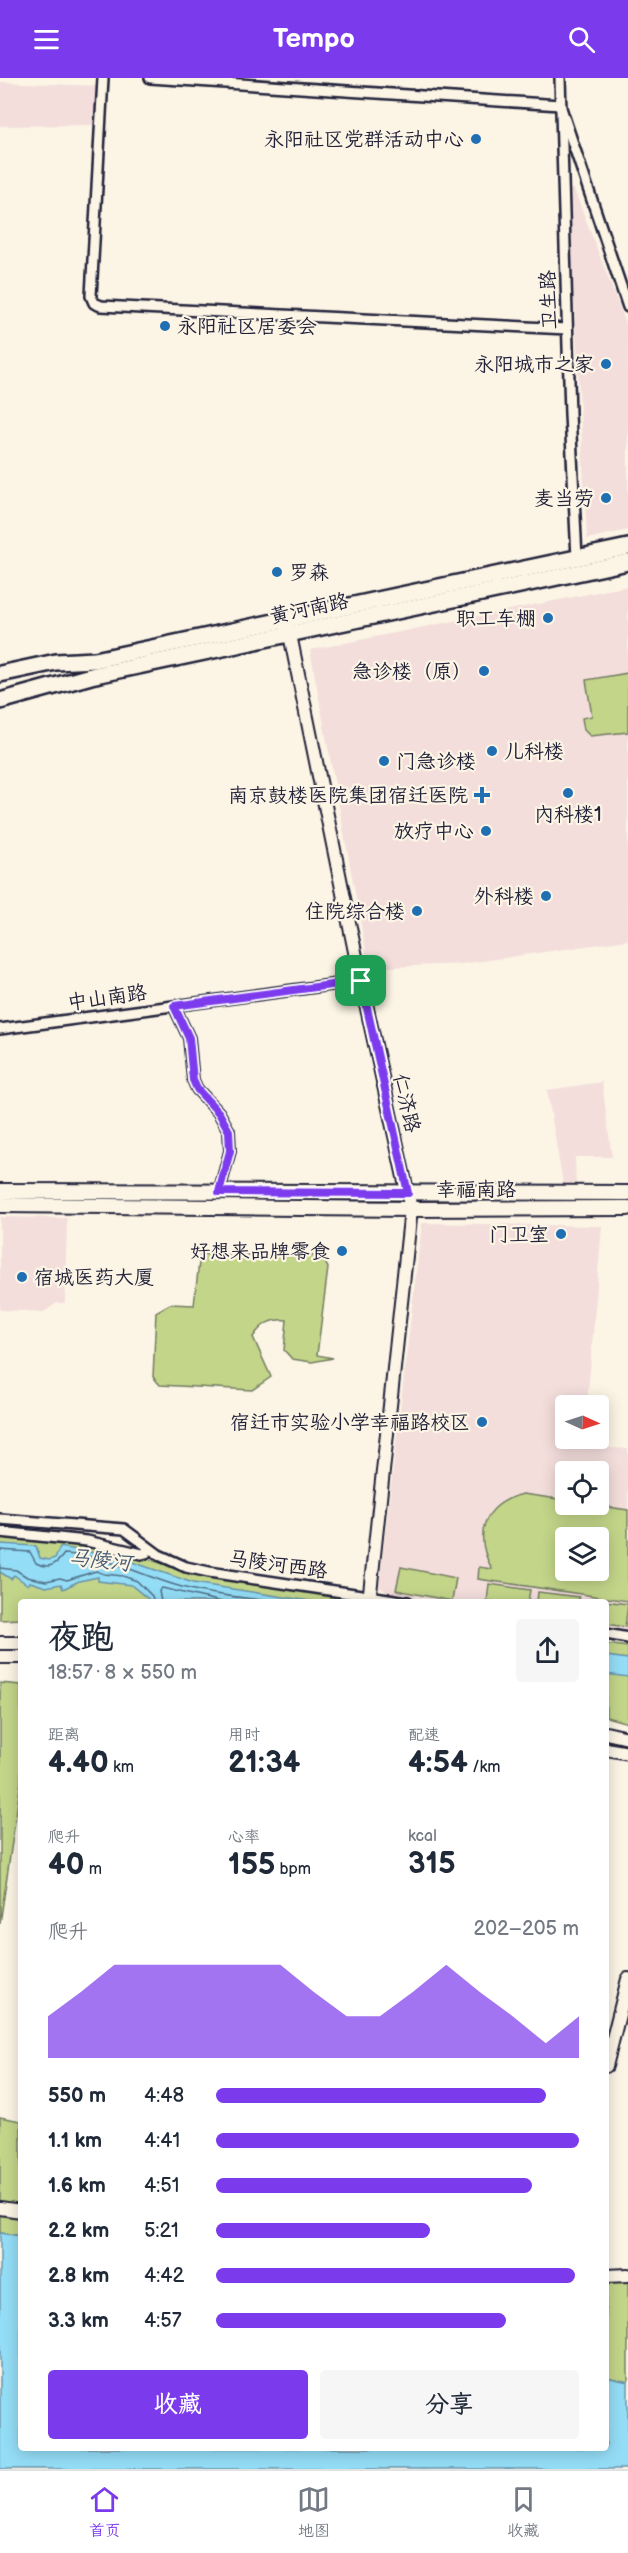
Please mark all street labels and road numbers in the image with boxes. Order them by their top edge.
street label: 卫生路 [536,269,562,330]
street label: 黄河南路 [268,589,352,629]
street label: 中山南路 [66,980,149,1015]
street label: 仁济路 [388,1071,425,1136]
street label: 幸福南路 [436,1178,517,1202]
street label: 马陵河西路 [227,1546,330,1584]

